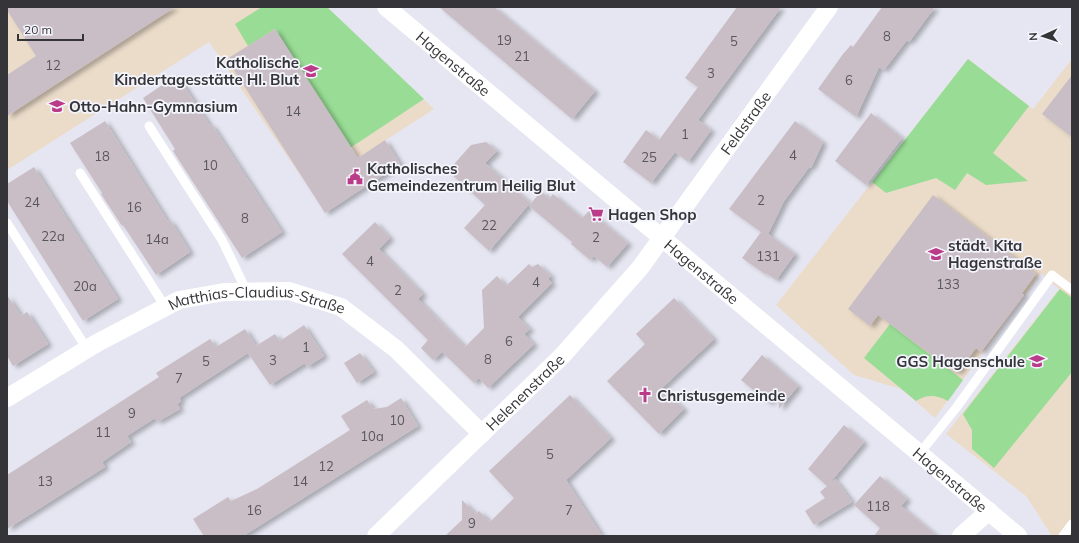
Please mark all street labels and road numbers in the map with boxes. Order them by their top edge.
street label: Hagenstraße [412,27,495,100]
street label: Feldstraße [716,87,775,158]
street label: Hagenstraße [661,235,743,308]
street label: Matthias-Claudius-Straße [166,301,346,323]
street label: Helenenstraße [482,350,568,434]
street label: Hagenstraße [909,443,991,516]

